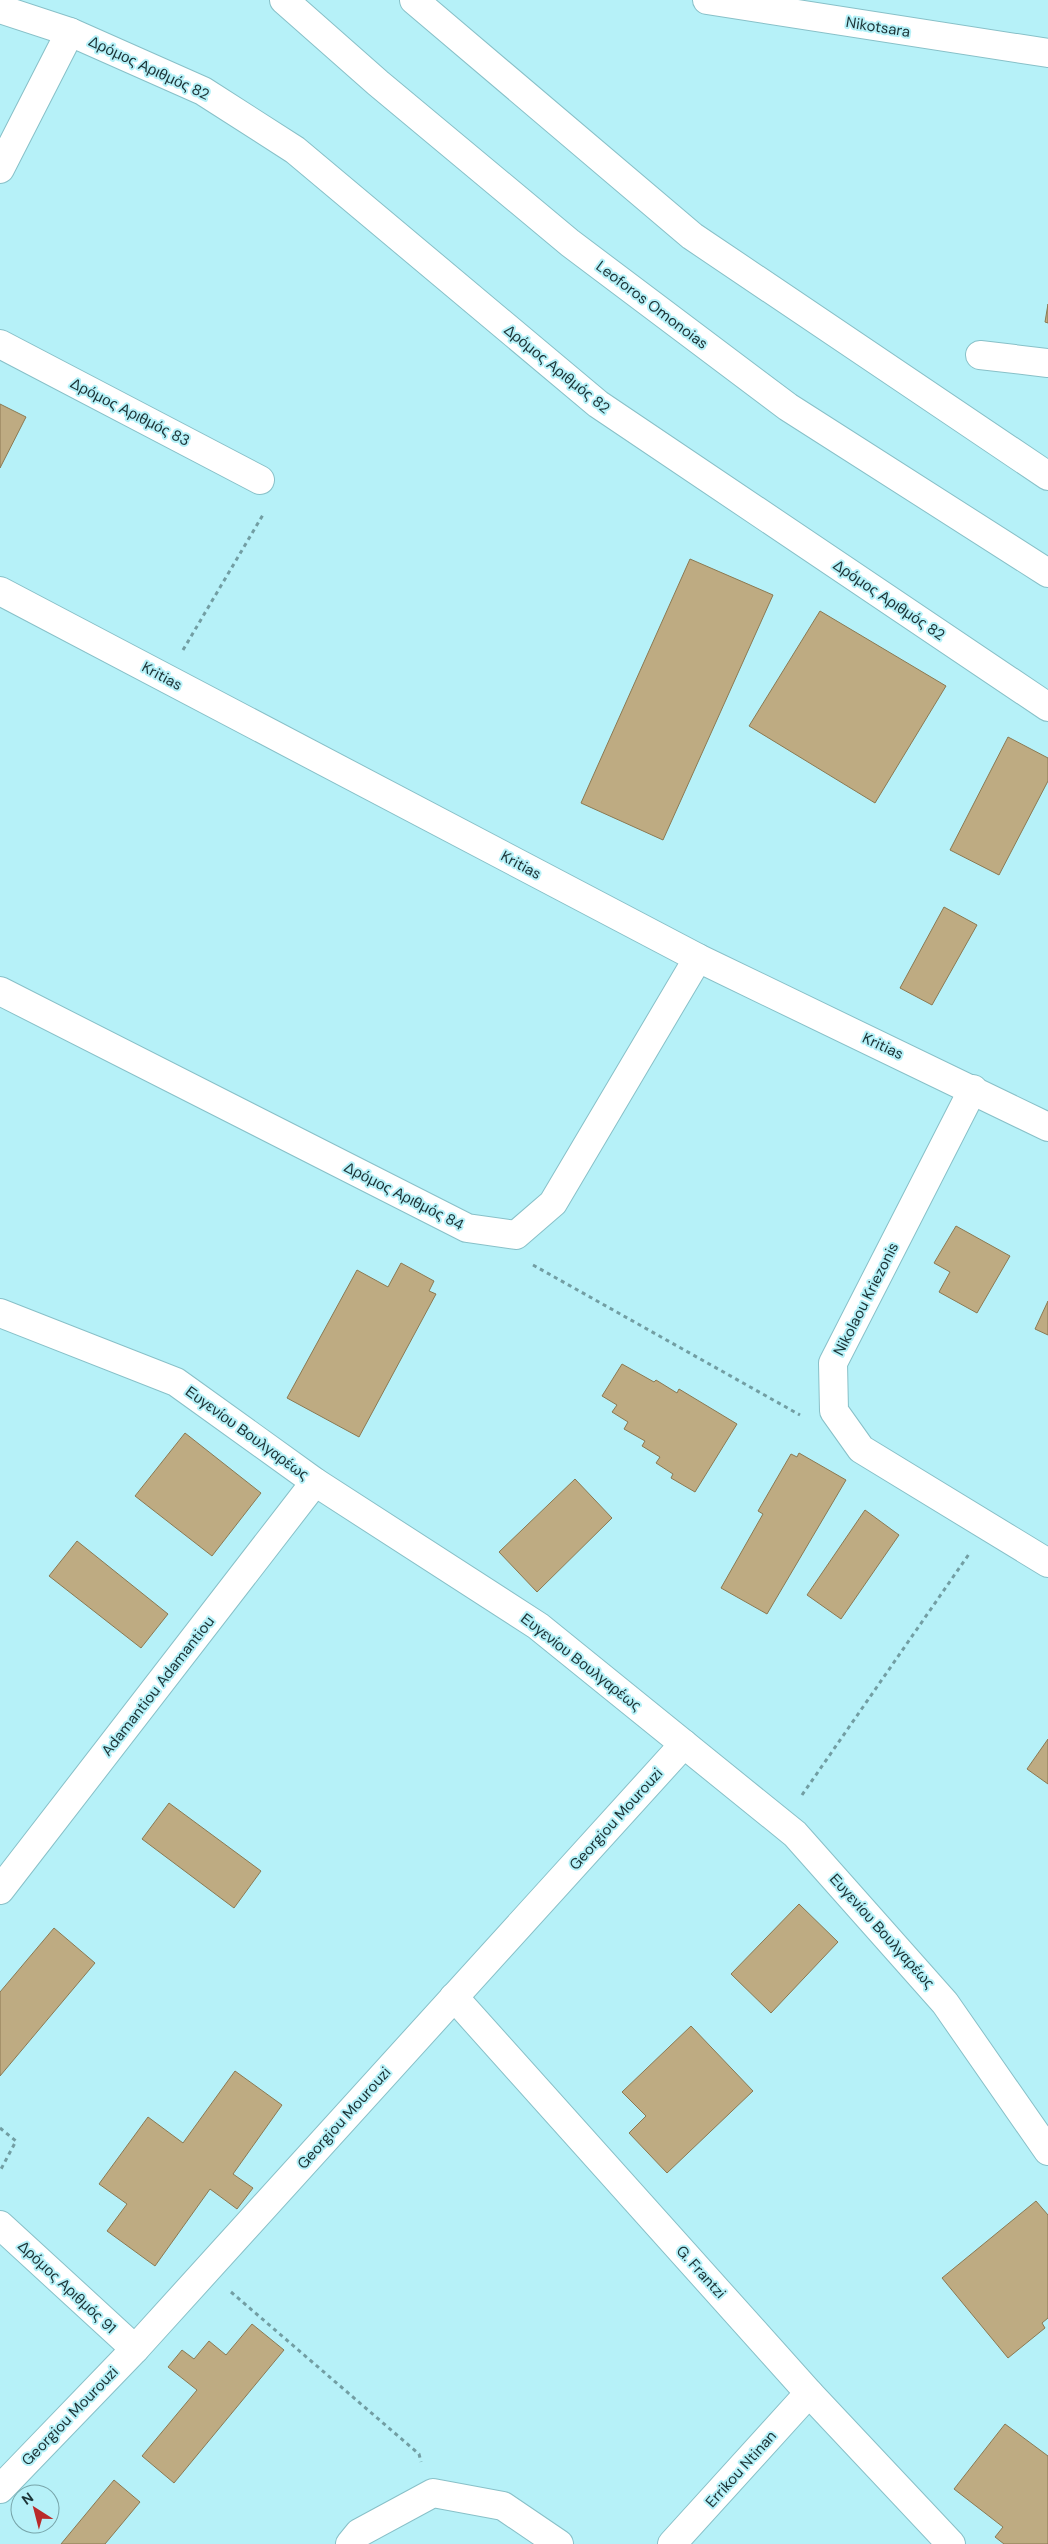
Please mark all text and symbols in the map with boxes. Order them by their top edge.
street label: Nikotsara [844,12,912,42]
street label: Δρόμος Αριθμός 82 [85,31,213,105]
street label: Leoforos Omonoias [592,256,712,354]
street label: Δρόμος Αριθμός 82 [500,320,614,418]
street label: Δρόμος Αριθμός 83 [67,373,193,451]
street label: Δρόμος Αριθμός 82 [829,555,949,645]
street label: Kritias [138,657,186,695]
street label: Kritias [497,846,545,884]
street label: Kritias [859,1028,907,1064]
street label: Δρόμος Αριθμός 84 [341,1157,467,1235]
street label: Nikolaou Kriezonis [829,1239,903,1359]
street label: Ευγενίου Βουλγαρέως [181,1381,313,1485]
street label: Ευγενίου Βουλγαρέως [516,1609,646,1715]
street label: Adamantiou Adamantiou [97,1612,219,1760]
street label: Georgiou Mourouzi [565,1764,667,1874]
street label: Ευγενίου Βουλγαρέως [825,1869,939,1993]
street label: Georgiou Mourouzi [293,2063,395,2173]
street label: Δρόμος Αριθμός 91 [14,2236,120,2338]
street label: G. Frantzi [672,2241,730,2303]
street label: Georgiou Mourouzi [17,2362,123,2470]
street label: Errikou Ntinan [701,2426,781,2512]
north arrow [10,2484,60,2534]
text: N [18,2488,37,2509]

